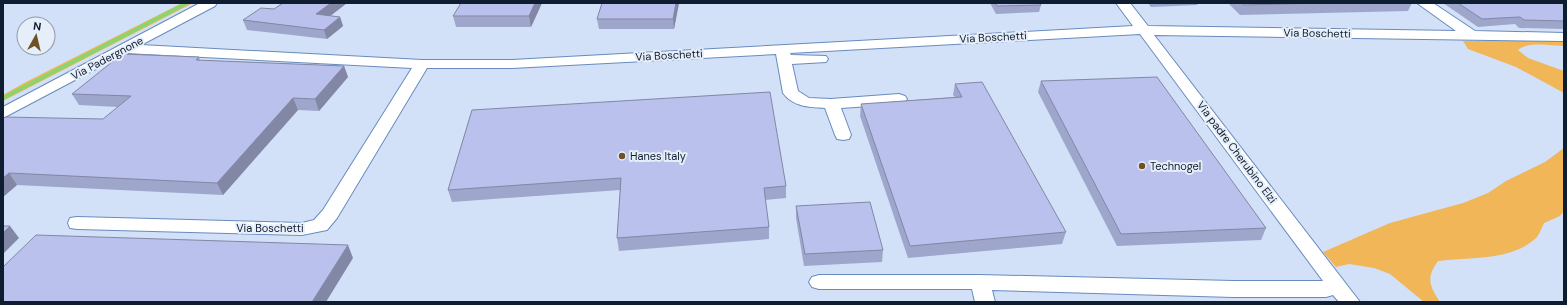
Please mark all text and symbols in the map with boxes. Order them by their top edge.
north arrow [16,16,56,56]
text: N [32,19,42,34]
street label: Via Boschetti [1283,25,1351,41]
street label: Via Boschetti [959,28,1027,46]
street label: Via Padergnone [69,33,145,83]
street label: Via Boschetti [635,46,703,64]
street label: Via padre Cherubino Elzi [1194,98,1280,206]
place label: Hanes Italy [630,149,686,163]
marker: Hanes Italy [617,151,627,161]
place label: Technogel [1150,159,1201,173]
marker: Technogel [1137,161,1147,171]
street label: Via Boschetti [236,221,304,235]

